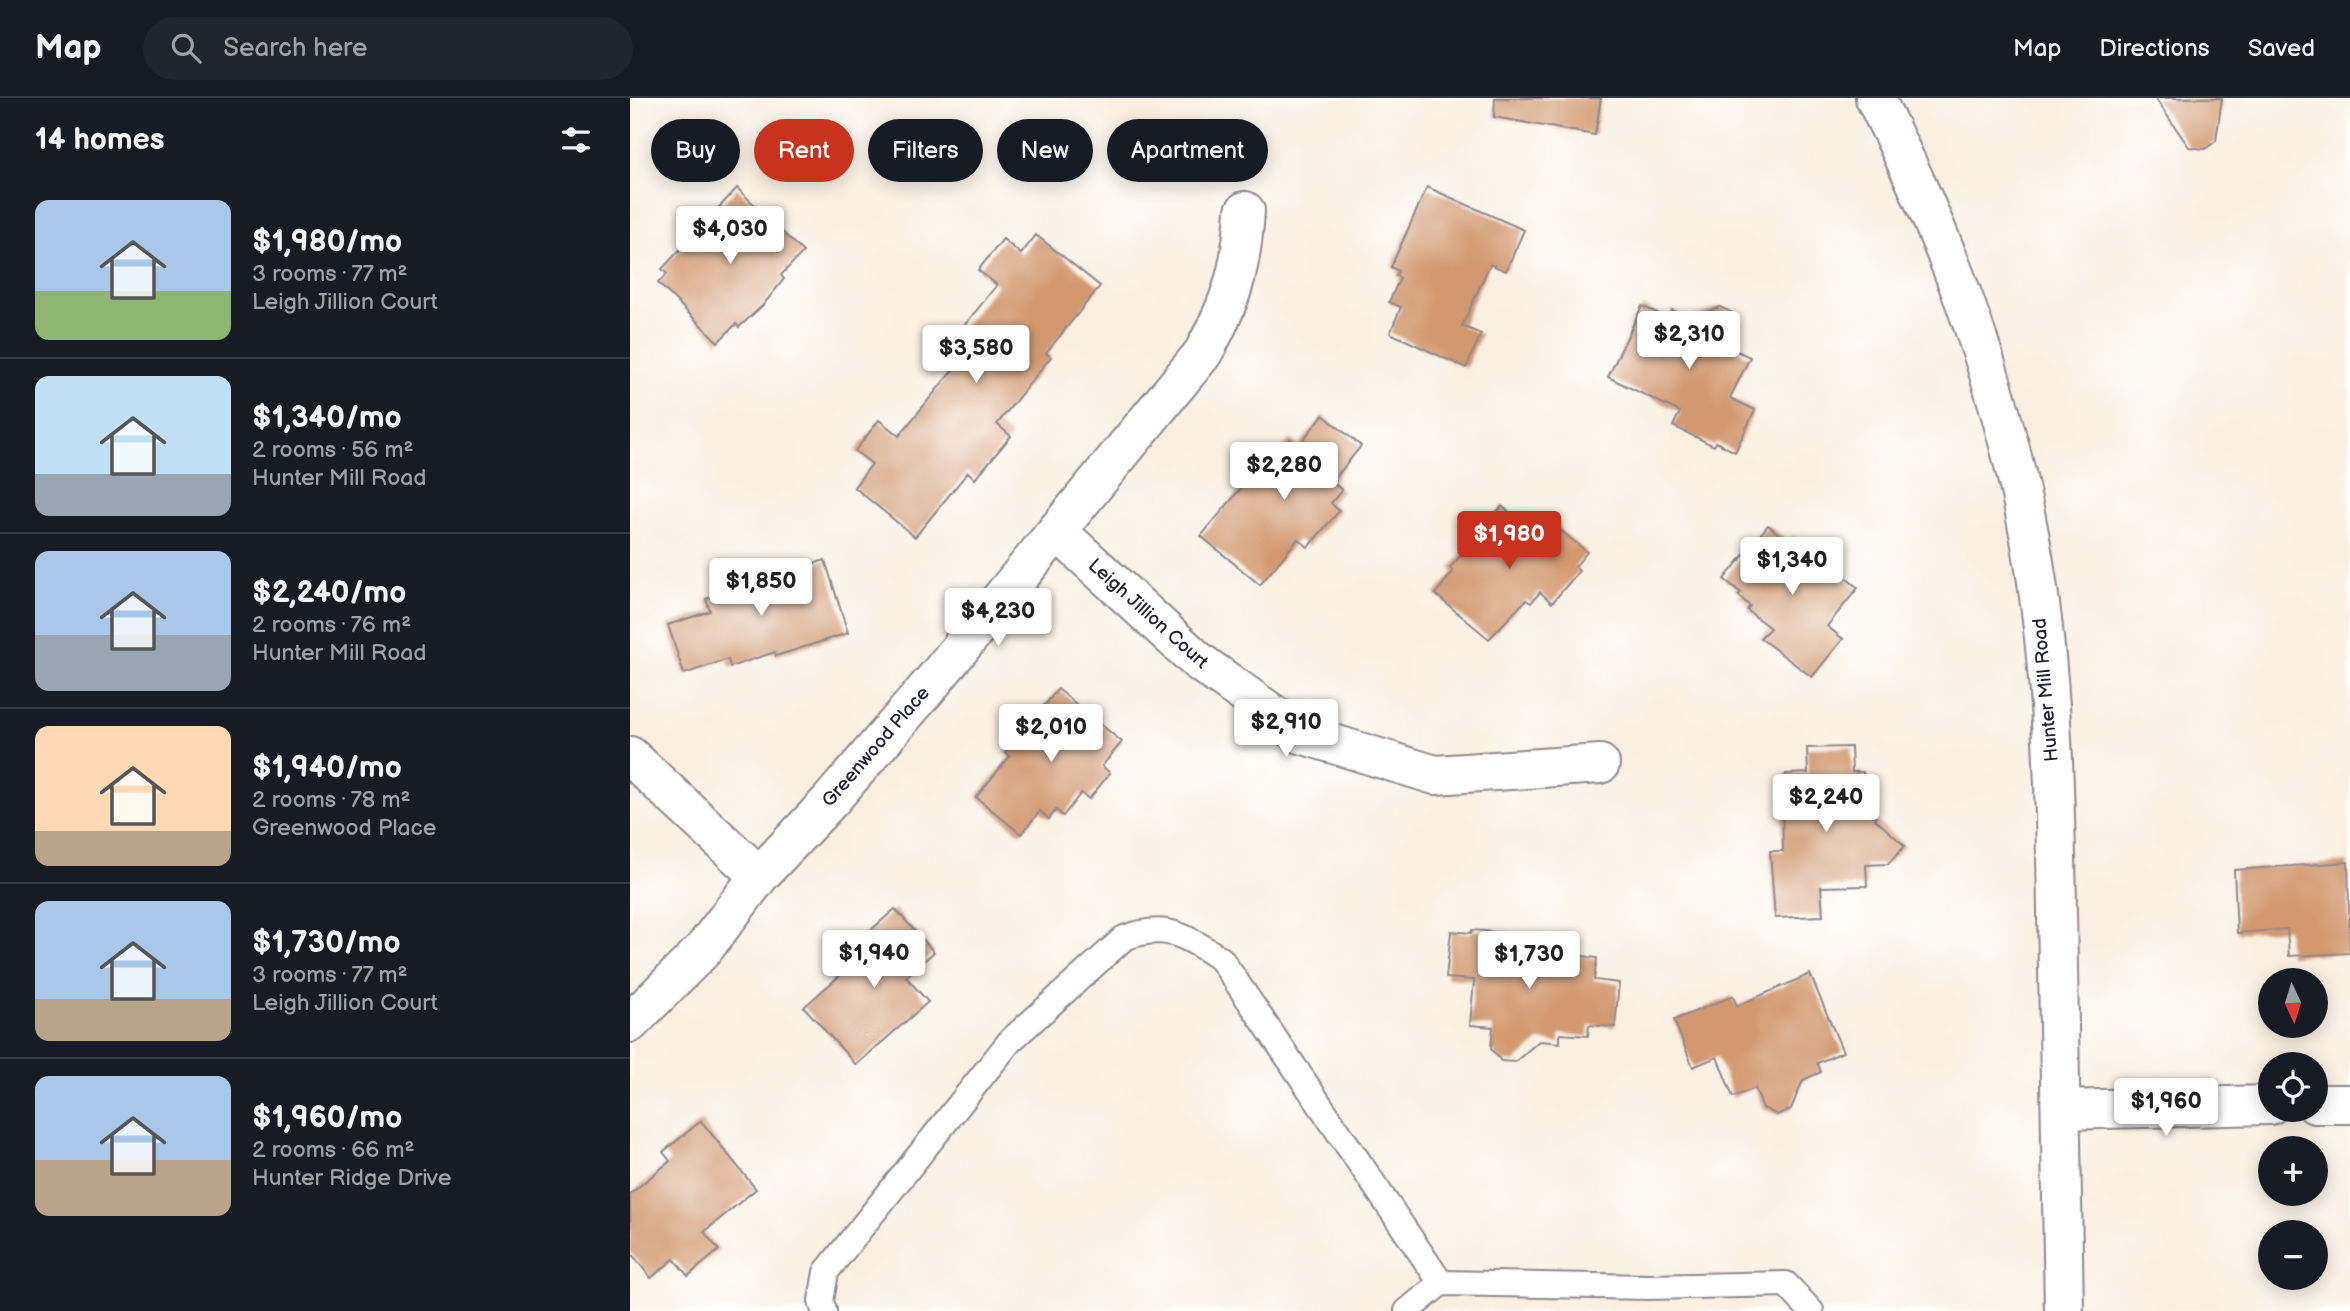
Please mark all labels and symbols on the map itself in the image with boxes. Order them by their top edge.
pin: $4,030 [673,206,787,266]
pin: $2,310 [1632,312,1746,371]
pin: $3,580 [919,326,1033,385]
pin: $2,280 [1227,442,1341,502]
pin: $1,980 [1452,512,1566,571]
pin: $1,340 [1735,538,1849,597]
street label: Leigh Jillion Court [1083,554,1213,674]
pin: $1,850 [704,559,818,618]
pin: $4,230 [941,588,1055,648]
street label: Hunter Mill Road [2028,617,2064,763]
street label: Greenwood Place [817,682,935,812]
pin: $2,910 [1229,700,1343,759]
pin: $2,010 [994,704,1108,764]
pin: $2,240 [1769,774,1883,834]
pin: $1,940 [817,930,931,990]
pin: $1,730 [1472,932,1586,991]
north arrow [2258,968,2328,1038]
pin: $1,960 [2109,1079,2223,1138]

